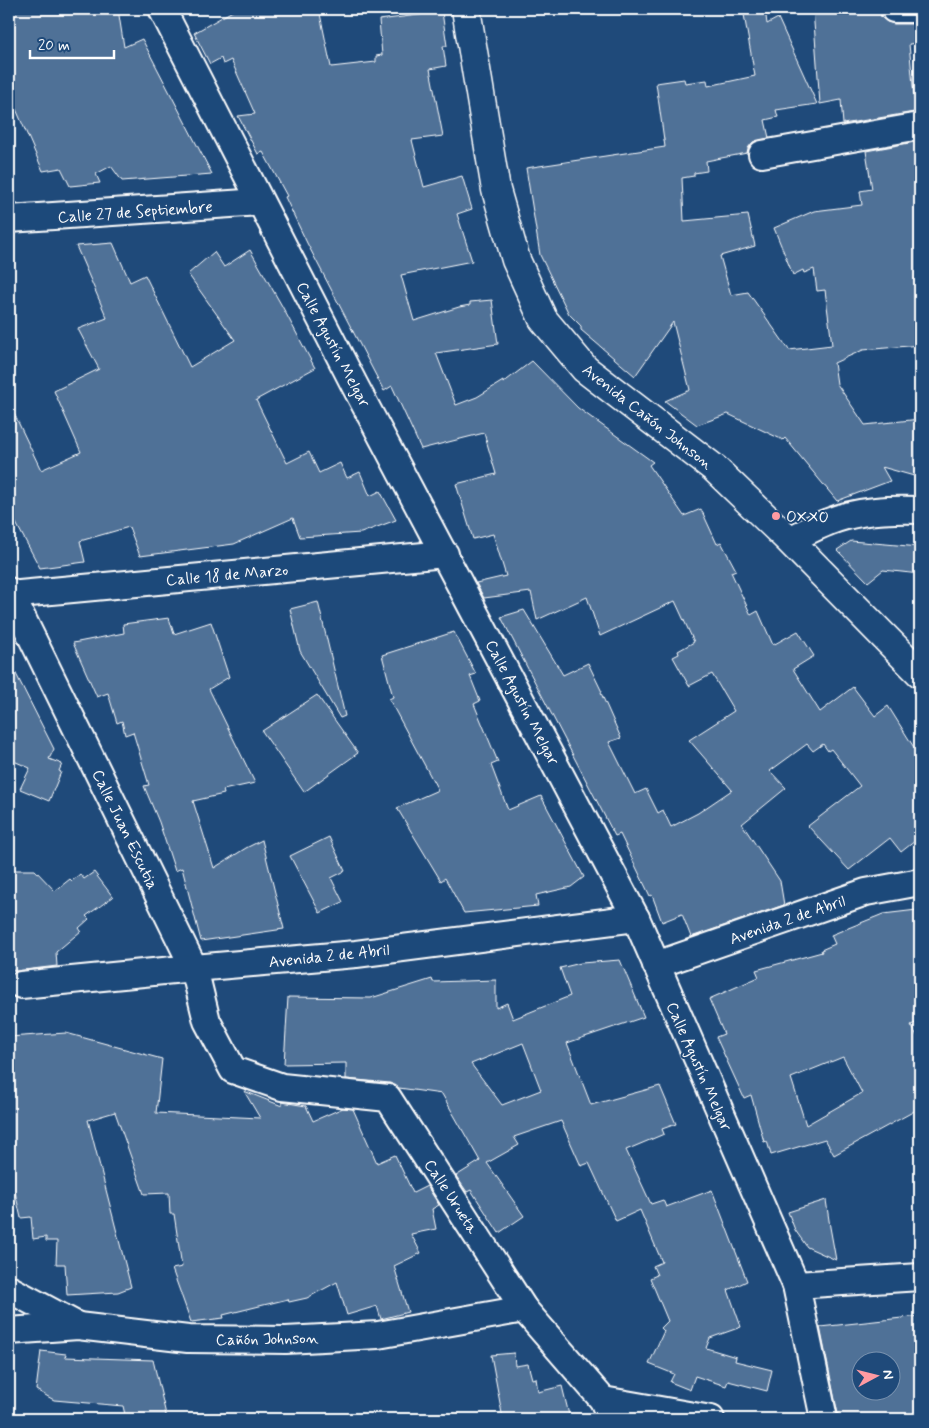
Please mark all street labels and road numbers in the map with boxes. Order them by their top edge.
street label: Calle 27 de Septiembre [57,197,213,228]
street label: Calle Agustín Melgar [291,279,375,411]
street label: Avenida Cañón Johnson [577,360,717,475]
street label: Calle 18 de Marzo [165,560,289,591]
street label: Calle Agustín Melgar [480,637,564,769]
street label: Calle Juan Escutia [87,766,163,893]
street label: Avenida 2 de Abril [727,891,848,950]
street label: Avenida 2 de Abril [268,940,391,973]
street label: Calle Agustín Melgar [661,999,737,1135]
street label: Calle Urueta [419,1155,483,1238]
street label: Cañón Johnson [216,1328,319,1351]

